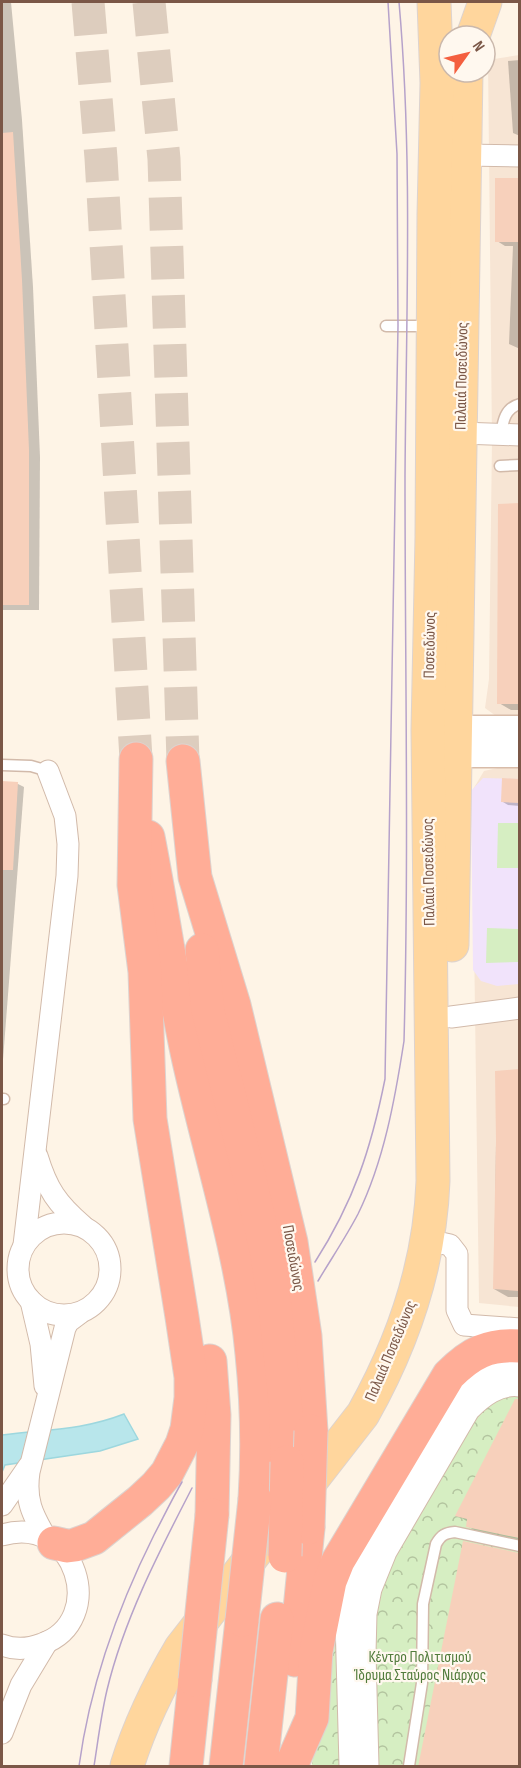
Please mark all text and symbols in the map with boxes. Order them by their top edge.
north arrow [437,24,497,84]
text: N [468,38,488,55]
street label: Παλαιά Ποσειδώνος [452,322,472,430]
street label: Ποσειδώνος [420,611,440,679]
street label: Παλαιά Ποσειδώνος [419,818,439,926]
street label: Ποσειδώνος [278,1223,308,1293]
street label: Παλαιά Ποσειδώνος [361,1298,421,1404]
park label: Κέντρο Πολιτισμού Ίδρυμα Σταύρος Νιάρχος [353,1648,486,1685]

